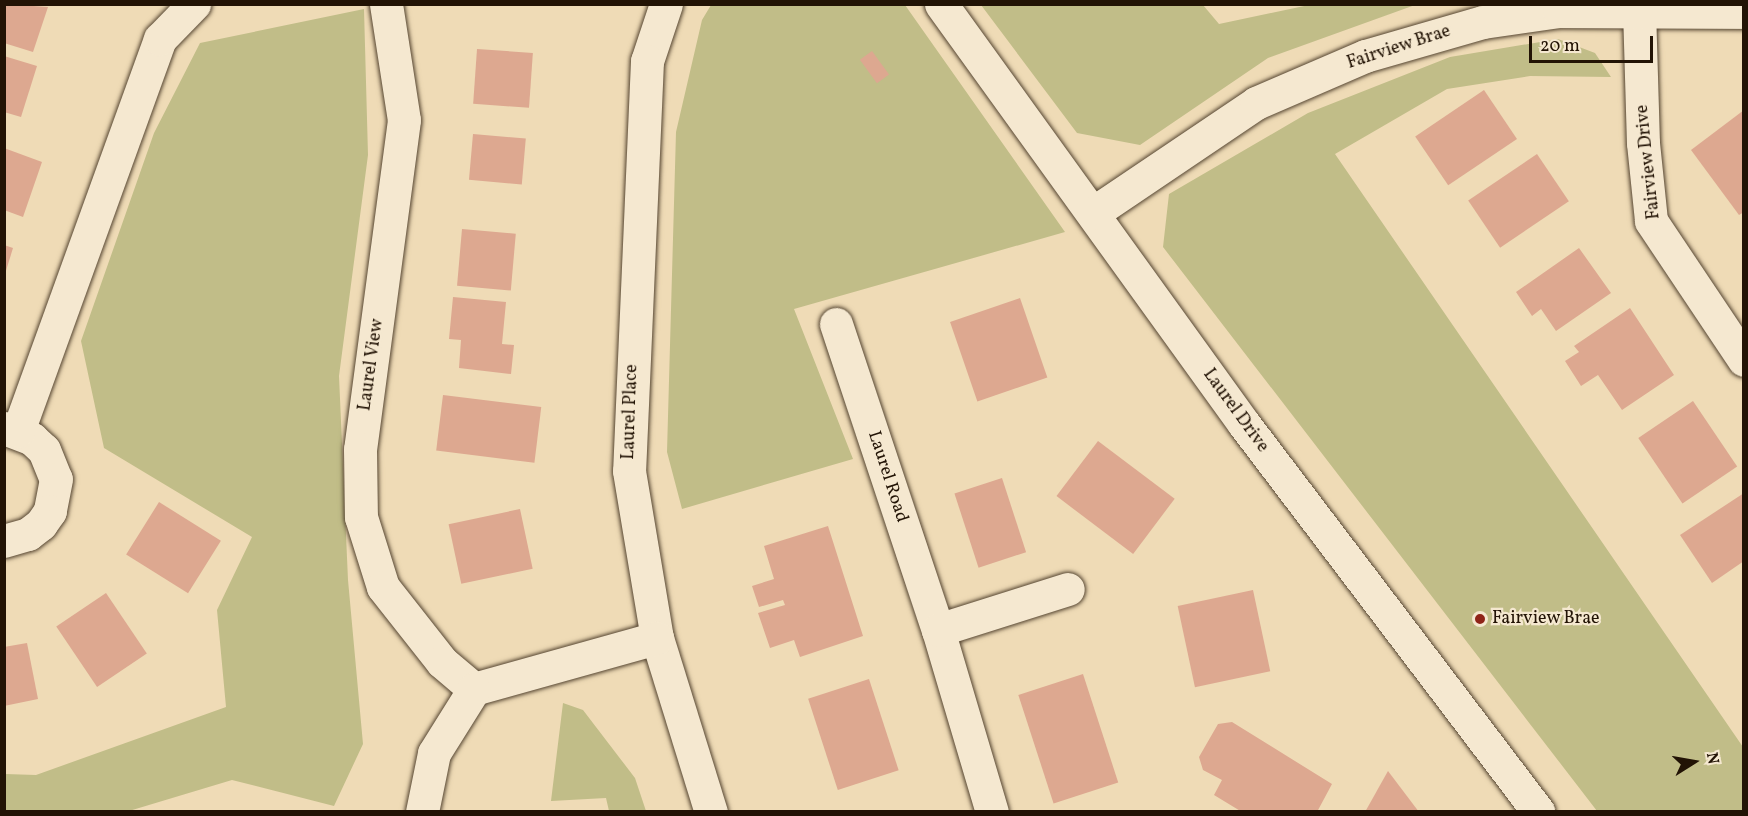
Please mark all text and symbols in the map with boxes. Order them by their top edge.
street label: Fairview Brae [1344,21,1454,75]
scale bar [1532,24,1656,62]
text: 20 m [1540,34,1580,59]
street label: Fairview Drive [1632,103,1666,221]
street label: Laurel View [355,317,389,413]
street label: Laurel Place [619,364,643,460]
street label: Laurel Drive [1197,365,1273,457]
street label: Laurel Road [862,429,912,525]
place label: Fairview Brae [1492,608,1600,630]
marker: Fairview Brae [1473,612,1487,626]
north arrow [1664,732,1724,792]
text: N [1700,751,1724,766]

